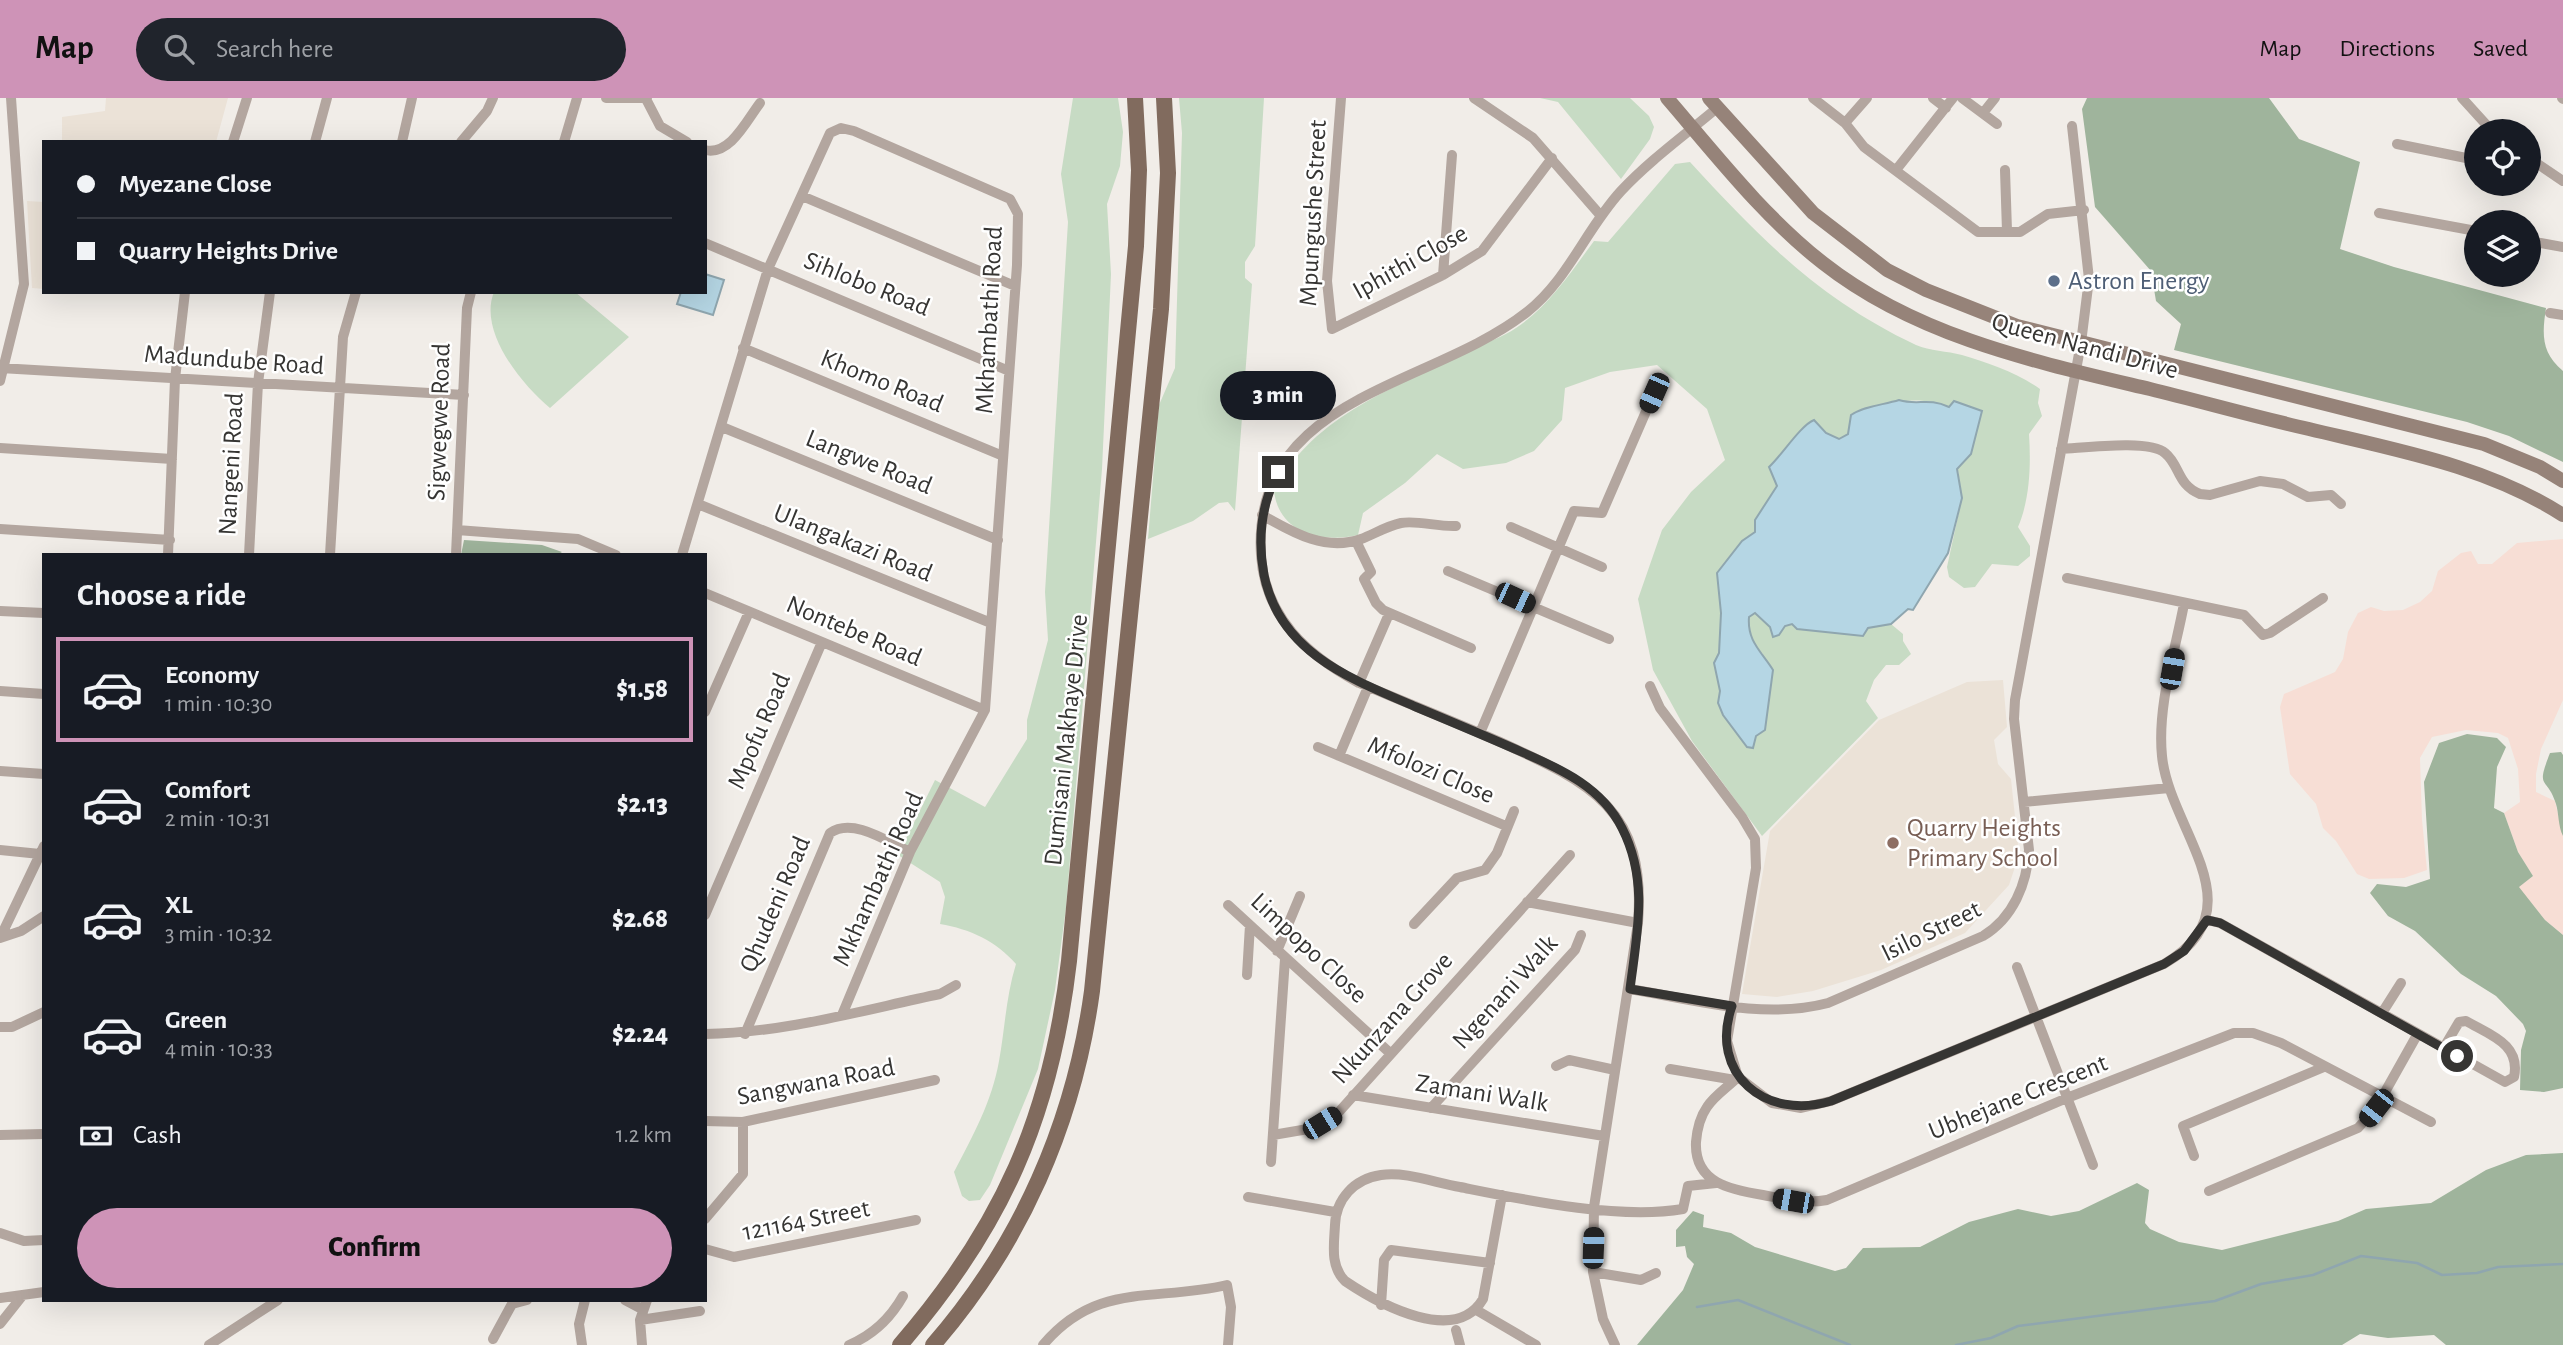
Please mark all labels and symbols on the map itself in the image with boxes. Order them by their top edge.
street label: Mpungushe Street [1295,119,1331,307]
street label: Iphithi Close [1348,220,1472,304]
street label: Mkhambathi Road [971,225,1007,415]
street label: Sihlobo Road [800,247,934,321]
place label: Astron Energy [2068,268,2209,294]
marker: Astron Energy [2046,273,2062,289]
street label: Queen Nandi Drive [1989,309,2181,383]
street label: Madundube Road [143,341,325,379]
street label: Sigwegwe Road [423,343,455,501]
street label: Khomo Road [817,345,947,417]
callout: 3 min [1220,370,1336,420]
car [1636,370,1673,416]
street label: Nangeni Road [214,392,248,536]
street label: Langwe Road [802,425,936,499]
route end [1262,456,1294,488]
street label: Ulangakazi Road [770,499,936,587]
car [1492,580,1539,616]
street label: Nontebe Road [782,591,926,671]
street label: Dumisani Makhaye Drive [1040,613,1092,867]
car [2159,646,2186,692]
street label: Mpofu Road [723,669,795,793]
street label: Mfolozi Close [1364,732,1498,808]
street label: Mkhambathi Road [828,788,928,970]
place label: Quarry Heights Primary School [1907,815,2061,871]
street label: Qhudeni Road [735,832,815,976]
marker: Quarry Heights Primary School [1885,835,1901,851]
street label: Limpopo Close [1246,888,1372,1008]
street label: Isilo Street [1877,896,1985,966]
street label: Ngenani Walk [1447,930,1563,1054]
street label: Nkunzana Grove [1327,947,1457,1089]
route start [2441,1040,2473,1072]
street label: Ubhejane Crescent [1925,1049,2111,1145]
street label: Sangwana Road [735,1054,897,1110]
street label: Zamani Walk [1414,1070,1550,1116]
car [2355,1085,2398,1131]
car [1299,1103,1346,1143]
car [1771,1187,1816,1215]
street label: 121164 Street [740,1195,872,1245]
car [1582,1227,1605,1269]

